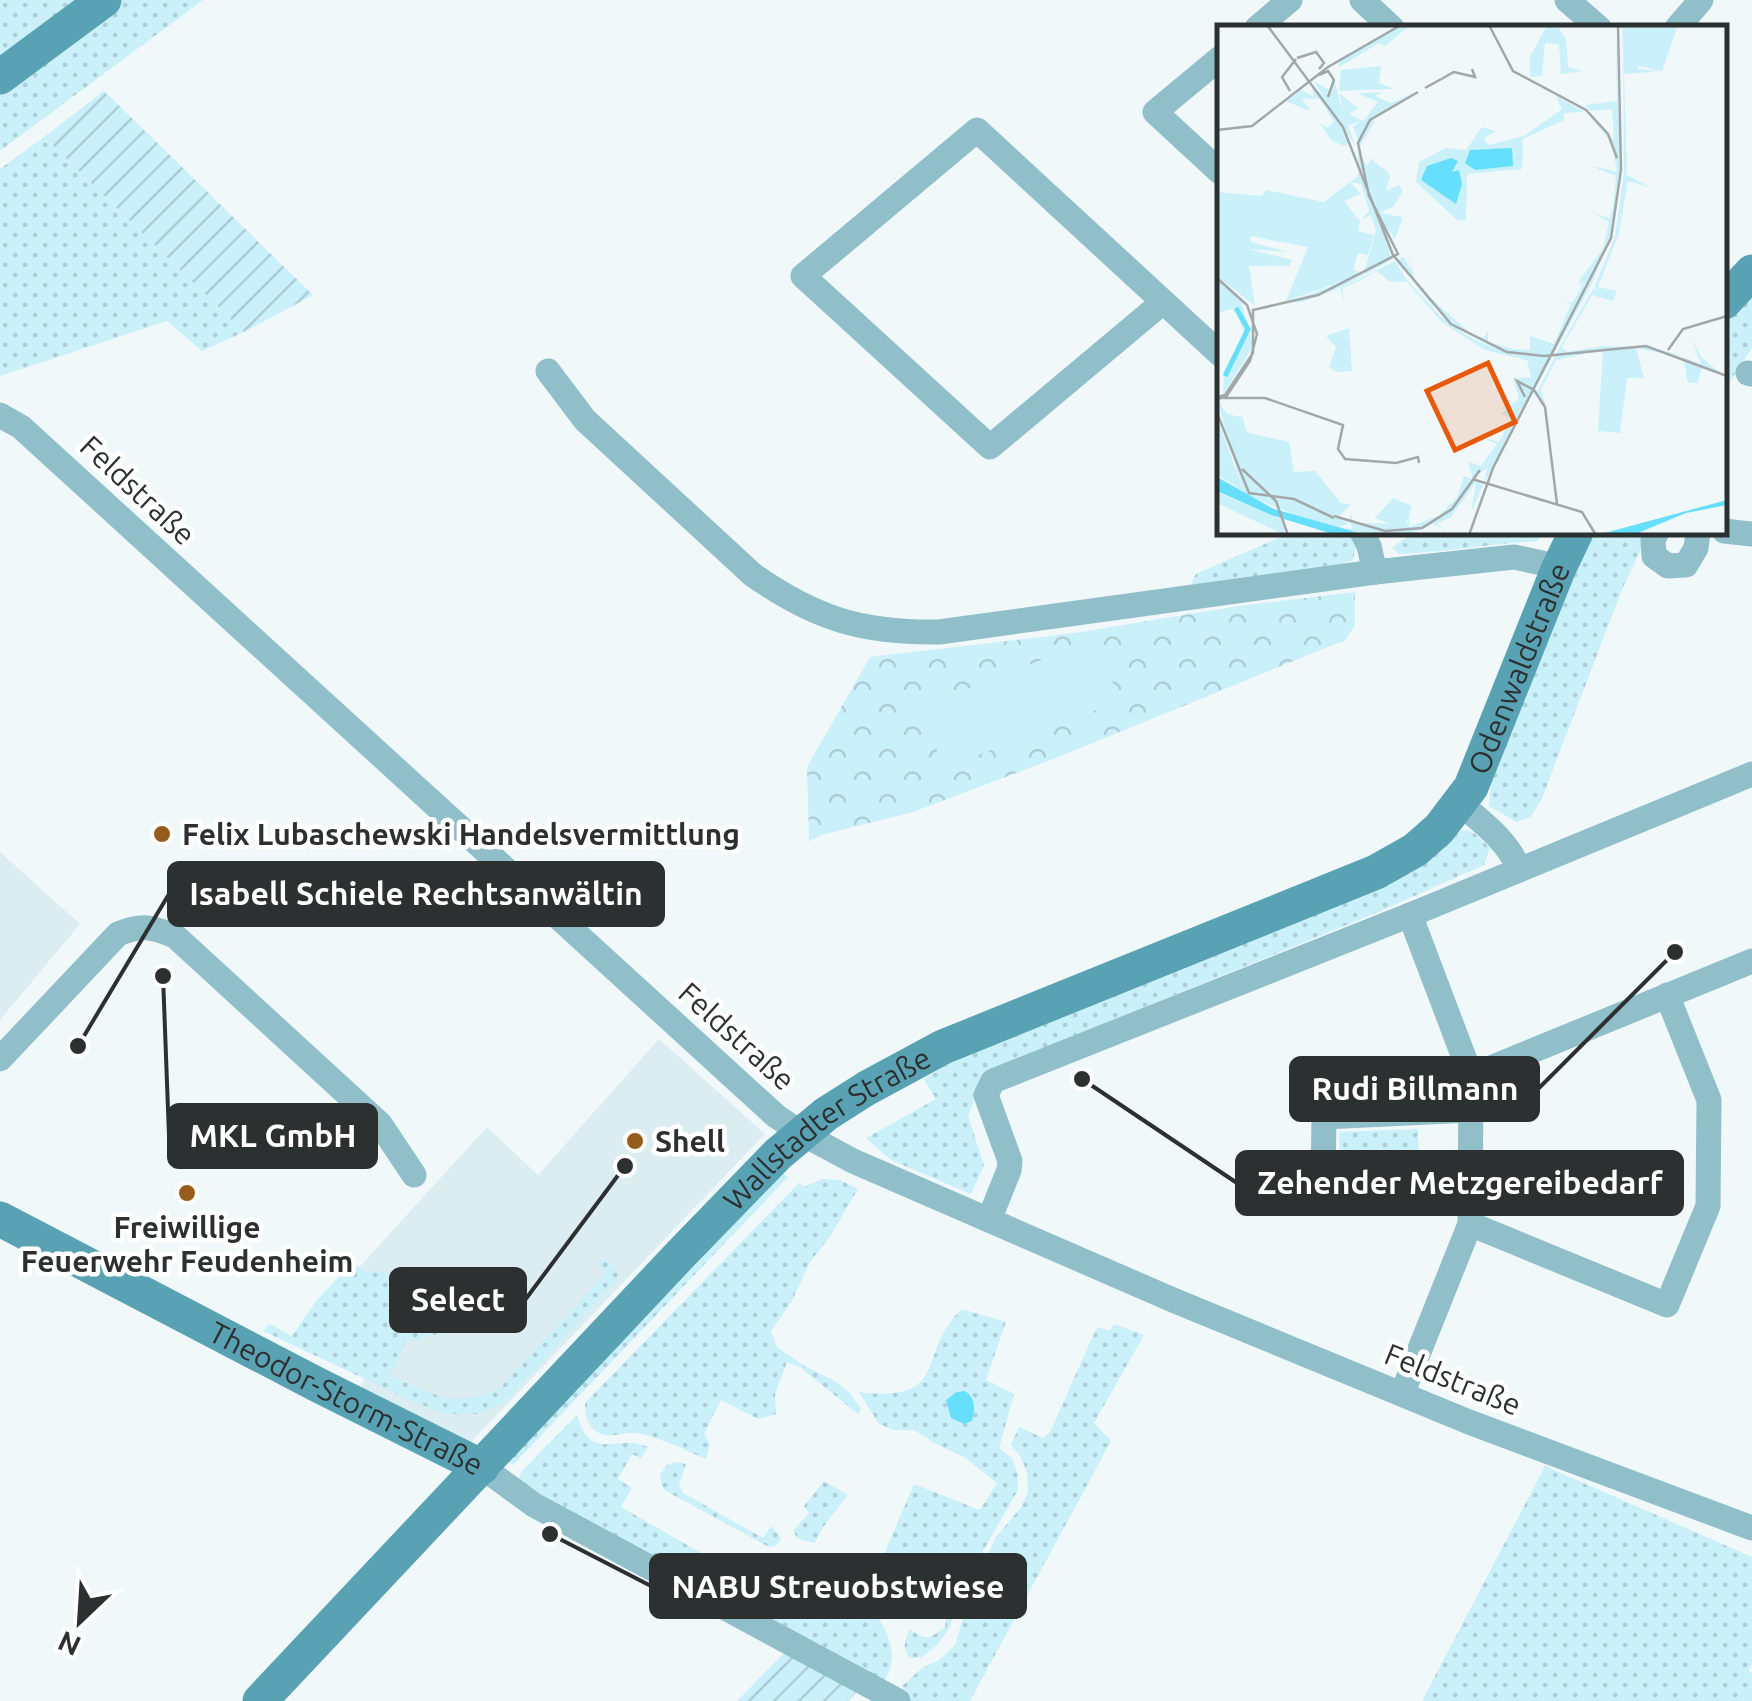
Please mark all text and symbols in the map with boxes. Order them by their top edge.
inset map [1217,25,1727,535]
street label: Feldstraße [74,428,202,552]
street label: Odenwaldstraße [1461,558,1576,779]
place label: Felix Lubaschewski Handelsvermittlung [182,817,740,851]
marker: Felix Lubaschewski Handelsvermittlung [151,823,173,845]
callout: Isabell Schiele Rechtsanwältin [169,863,663,925]
text: Isabell Schiele Rechtsanwältin [189,875,643,911]
street label: Feldstraße [672,975,802,1097]
street label: Wallstadter Straße [716,1040,936,1217]
callout: Rudi Billmann [1291,1058,1538,1120]
text: Rudi Billmann [1311,1070,1519,1106]
callout: MKL GmbH [169,1105,376,1167]
text: MKL GmbH [189,1117,357,1153]
place label: Shell [655,1124,725,1158]
marker: Shell [624,1130,646,1152]
callout: Zehender Metzgereibedarf [1237,1152,1682,1214]
text: Zehender Metzgereibedarf [1257,1164,1664,1200]
marker: Freiwillige Feuerwehr Feudenheim [176,1182,198,1204]
place label: Freiwillige Feuerwehr Feudenheim [21,1210,353,1278]
callout: Select [391,1269,525,1331]
text: Select [411,1281,505,1317]
street label: Theodor-Storm-Straße [204,1314,489,1482]
street label: Feldstraße [1380,1336,1526,1422]
callout: NABU Streuobstwiese [651,1555,1025,1617]
text: NABU Streuobstwiese [671,1568,1005,1604]
north arrow [30,1571,130,1671]
text: N [53,1626,85,1663]

